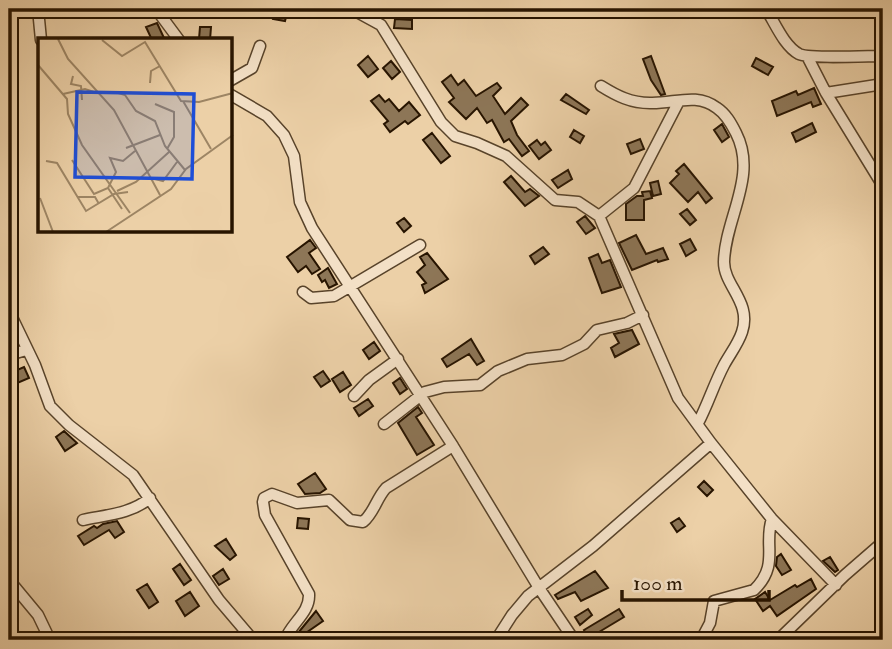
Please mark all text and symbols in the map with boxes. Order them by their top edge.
inset map [38,38,233,233]
scale bar [622,558,770,602]
text: 100 m [633,570,683,597]

